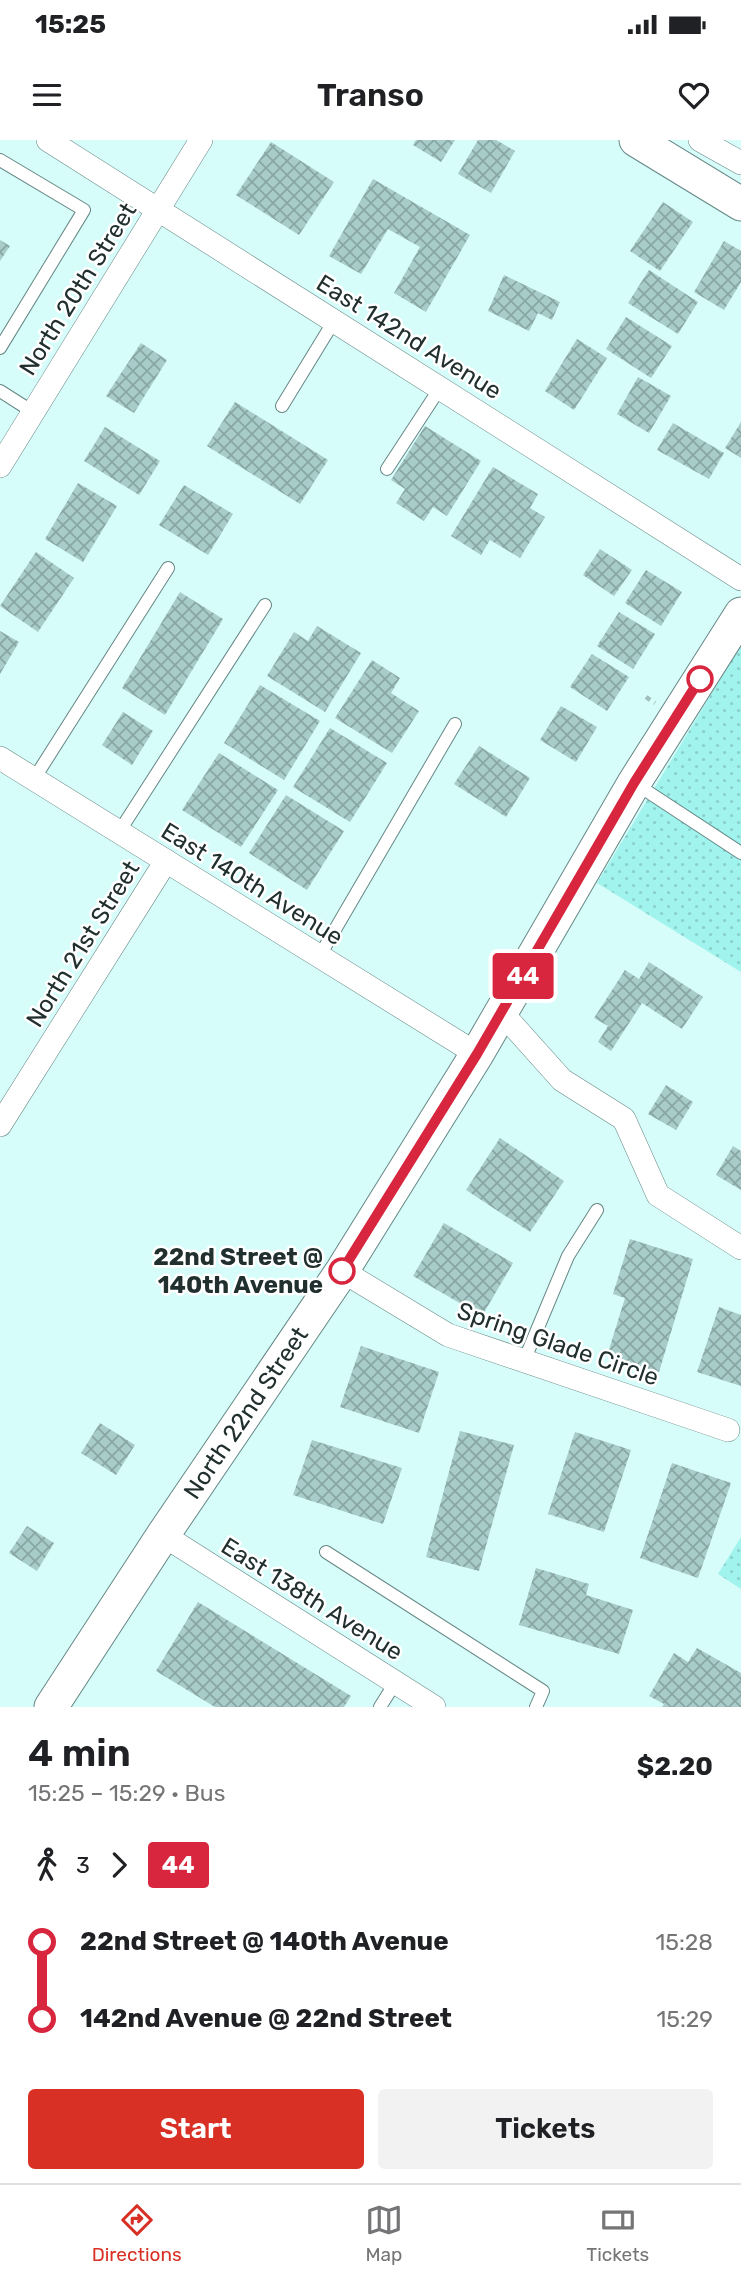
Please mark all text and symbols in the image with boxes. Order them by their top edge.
text: 15:25 [35,9,106,40]
icon: menu [28,76,66,114]
text: Transo [317,76,424,114]
icon: heart [675,76,713,114]
street label: North 20th Street [14,198,142,380]
street label: East 142nd Avenue [311,269,507,405]
unlabelled marker [687,666,713,692]
street label: East 140th Avenue [156,817,348,951]
street label: North 21st Street [21,856,145,1032]
line badge: 44 [491,953,554,999]
text: 44 [507,962,539,990]
place label: 22nd Street @ 140th Avenue [153,1243,323,1299]
marker: 22nd Street @ 140th Avenue [329,1258,355,1284]
street label: Spring Glade Circle [454,1296,662,1392]
street label: North 22nd Street [178,1322,314,1504]
street label: East 138th Avenue [216,1532,408,1666]
text: 4 min [28,1730,131,1776]
text: $2.20 [637,1751,713,1782]
text: 15:25 – 15:29 · Bus [28,1779,225,1807]
icon: walk [28,1846,66,1884]
icon: forward [100,1846,138,1884]
text: 3 [76,1851,90,1879]
text: 44 [162,1851,195,1879]
text: 22nd Street @ 140th Avenue [80,1926,449,1957]
text: 15:28 [655,1928,713,1956]
text: 142nd Avenue @ 22nd Street [80,2003,452,2034]
text: 15:29 [656,2005,713,2033]
button: Start [28,2089,364,2169]
button: Tickets [378,2089,713,2169]
tab: Directions [92,2201,182,2266]
tab: Map [365,2201,403,2266]
tab: Tickets [586,2201,649,2266]

